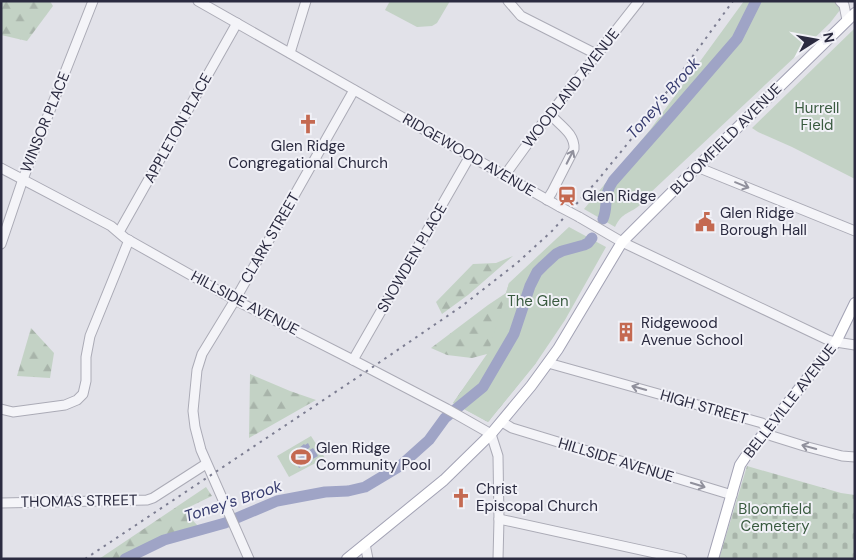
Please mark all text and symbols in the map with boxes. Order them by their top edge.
north arrow [791,15,841,65]
street label: WOODLAND AVENUE [518,24,624,152]
text: N [819,31,839,44]
water label: Toney's Brook [622,52,705,143]
street label: WINSOR PLACE [16,69,74,175]
street label: APPLETON PLACE [139,69,217,187]
street label: BLOOMFIELD AVENUE [666,79,786,199]
park label: Hurrell Field [795,98,839,135]
street label: RIDGEWOOD AVENUE [399,109,539,201]
church icon: Glen Ridge Congregational Church [297,113,319,135]
place label: Glen Ridge Congregational Church [228,136,388,173]
one-way arrow [566,150,575,165]
one-way arrow [734,181,749,190]
station icon: Glen Ridge [556,185,578,207]
place label: Glen Ridge [582,186,656,206]
street label: CLARK STREET [236,189,304,287]
street label: SNOWDEN PLACE [373,200,451,316]
place label: Glen Ridge Borough Hall [720,203,807,240]
public building icon: Glen Ridge Borough Hall [694,211,716,233]
street label: HILLSIDE AVENUE [187,266,303,340]
park label: The Glen [507,291,569,311]
place label: Ridgewood Avenue School [641,313,743,350]
building icon: Ridgewood Avenue School [615,321,637,343]
street label: BELLEVILLE AVENUE [739,340,841,462]
one-way arrow [631,383,647,393]
street label: HIGH STREET [658,385,750,429]
street label: HILLSIDE AVENUE [556,433,676,487]
place label: Glen Ridge Community Pool [316,438,431,475]
one-way arrow [802,442,818,452]
sports icon: Glen Ridge Community Pool [290,446,312,468]
water label: Toney's Brook [181,475,285,527]
place label: Christ Episcopal Church [476,479,598,516]
one-way arrow [690,481,706,490]
church icon: Christ Episcopal Church [450,487,472,509]
street label: THOMAS STREET [21,490,137,512]
park label: Bloomfield Cemetery [738,499,812,536]

